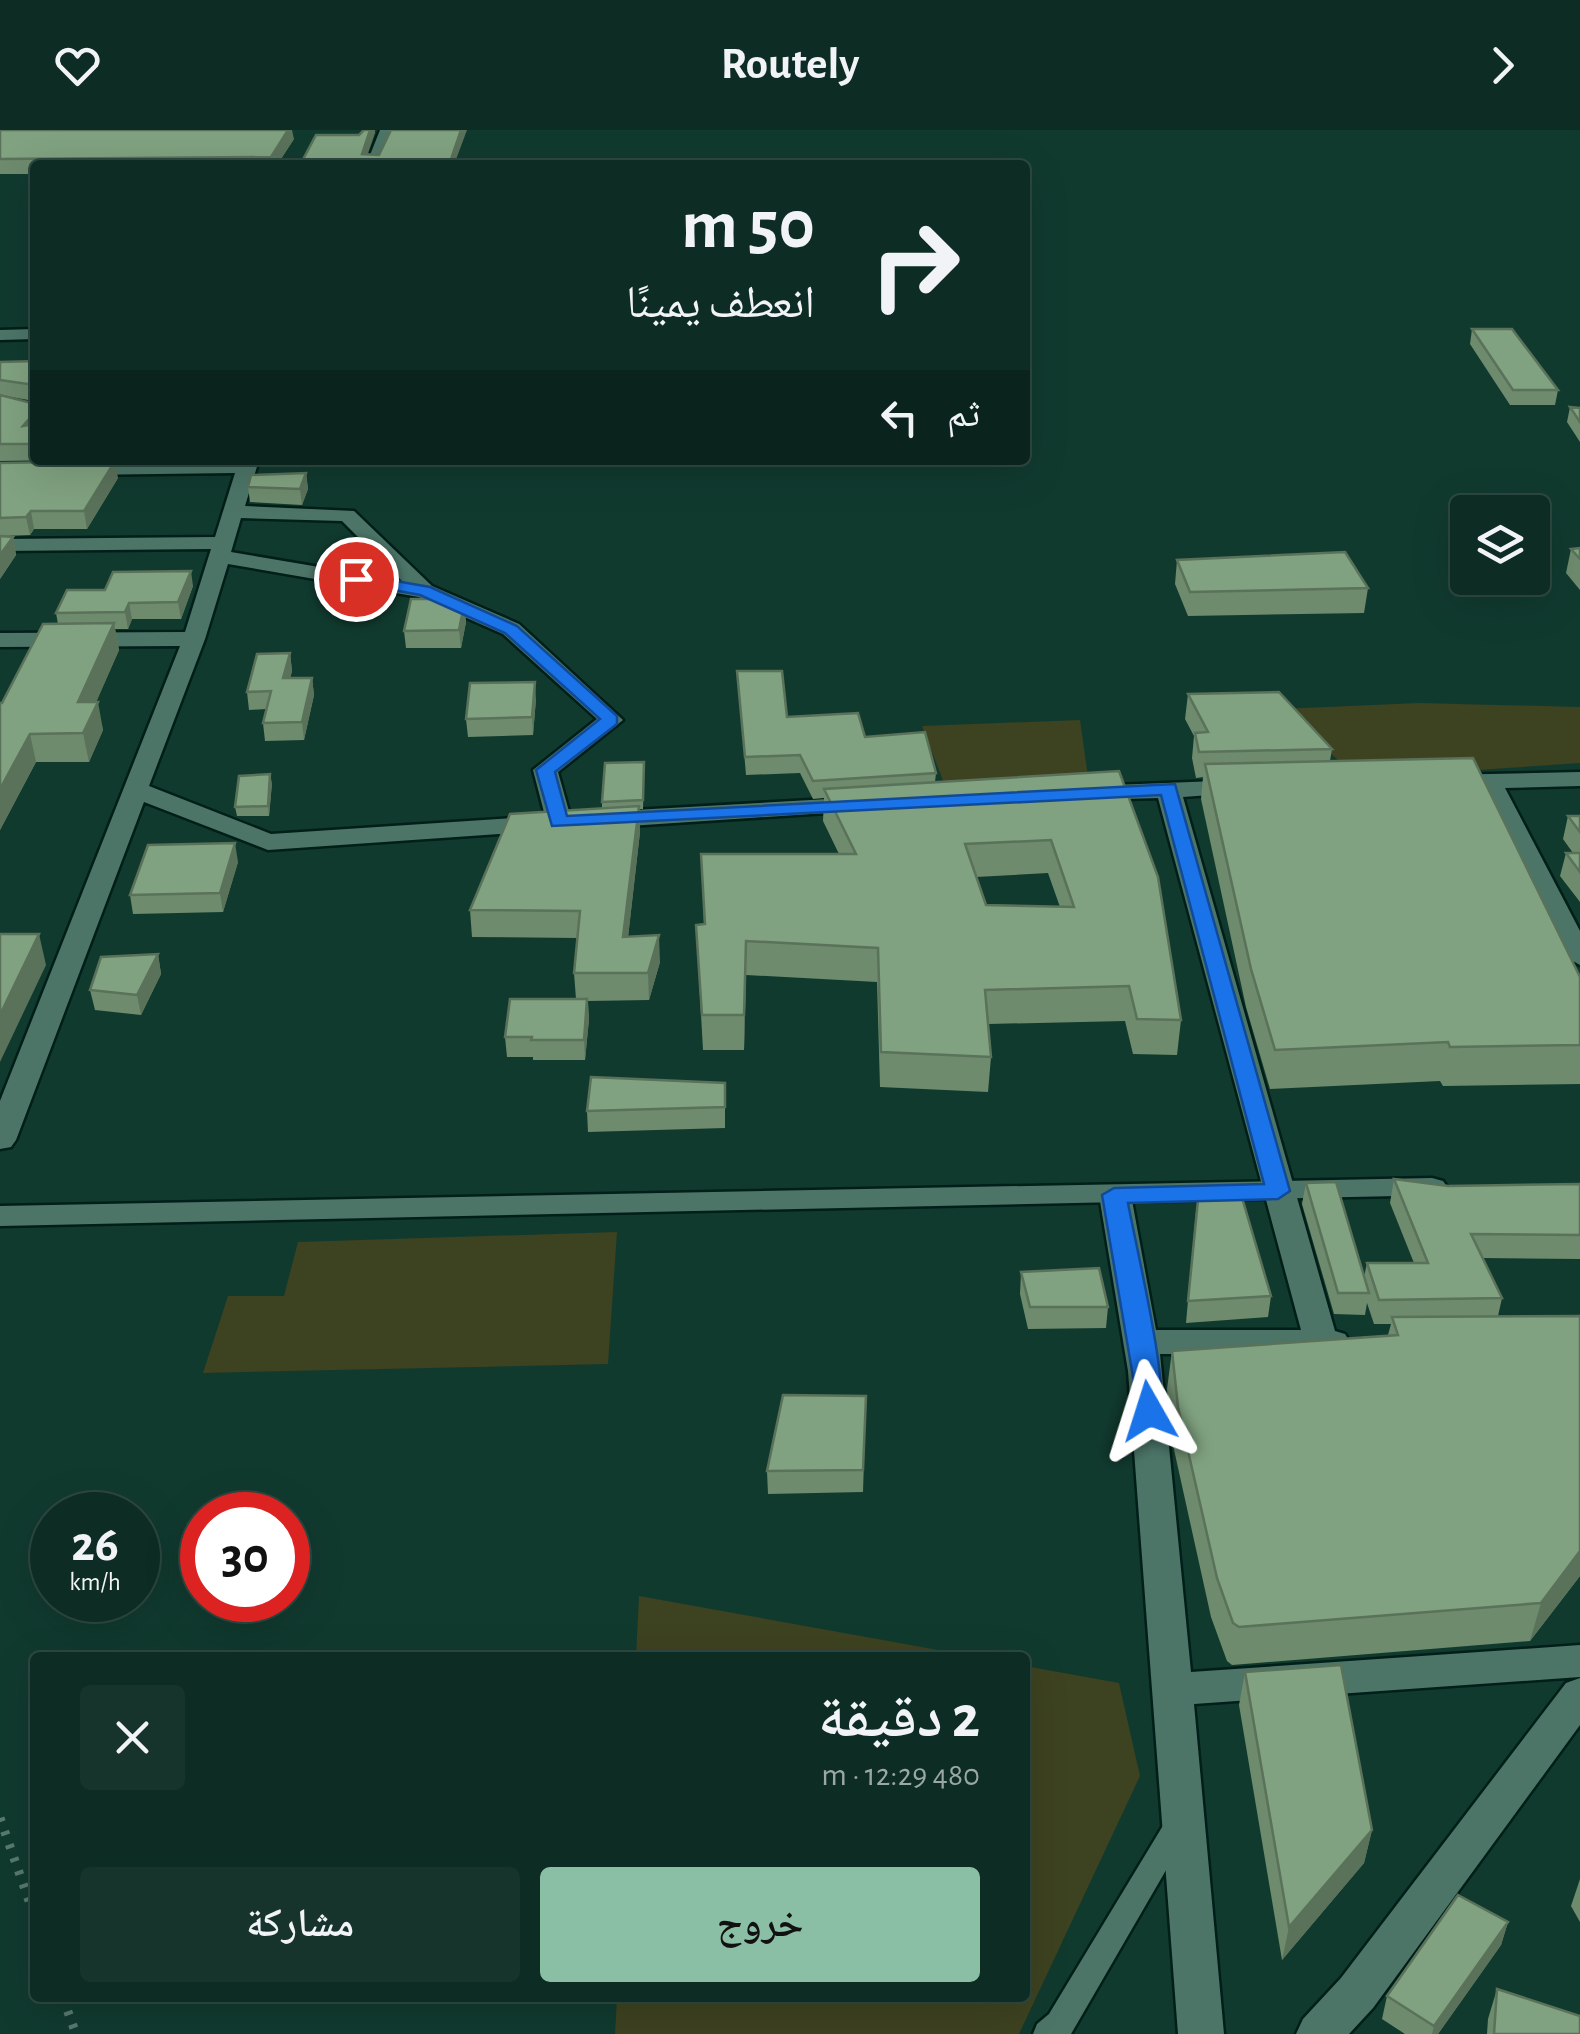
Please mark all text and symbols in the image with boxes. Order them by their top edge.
icon: heart [50,38,105,93]
icon: forward [1475,38,1530,93]
text: Routely [721,42,859,87]
text: 50 m [681,191,815,261]
icon: right [850,200,980,330]
text: انعطف يمينًا [626,281,815,326]
icon: left [872,390,927,445]
text: ثم [947,396,980,434]
map controls [1450,495,1550,595]
button: layers [1450,495,1550,595]
pin [314,537,399,622]
icon: arrive [329,552,384,607]
position arrow [1097,1359,1201,1463]
speed limit sign: 30 [180,1492,310,1622]
text: 26 [71,1520,119,1570]
text: km/h [69,1570,121,1595]
button: close [80,1685,185,1790]
text: 2 دقيقة [818,1688,980,1748]
text: 480 m · 12:29 [821,1759,980,1791]
button: مشاركة [80,1867,520,1982]
button: خروج [540,1867,980,1982]

